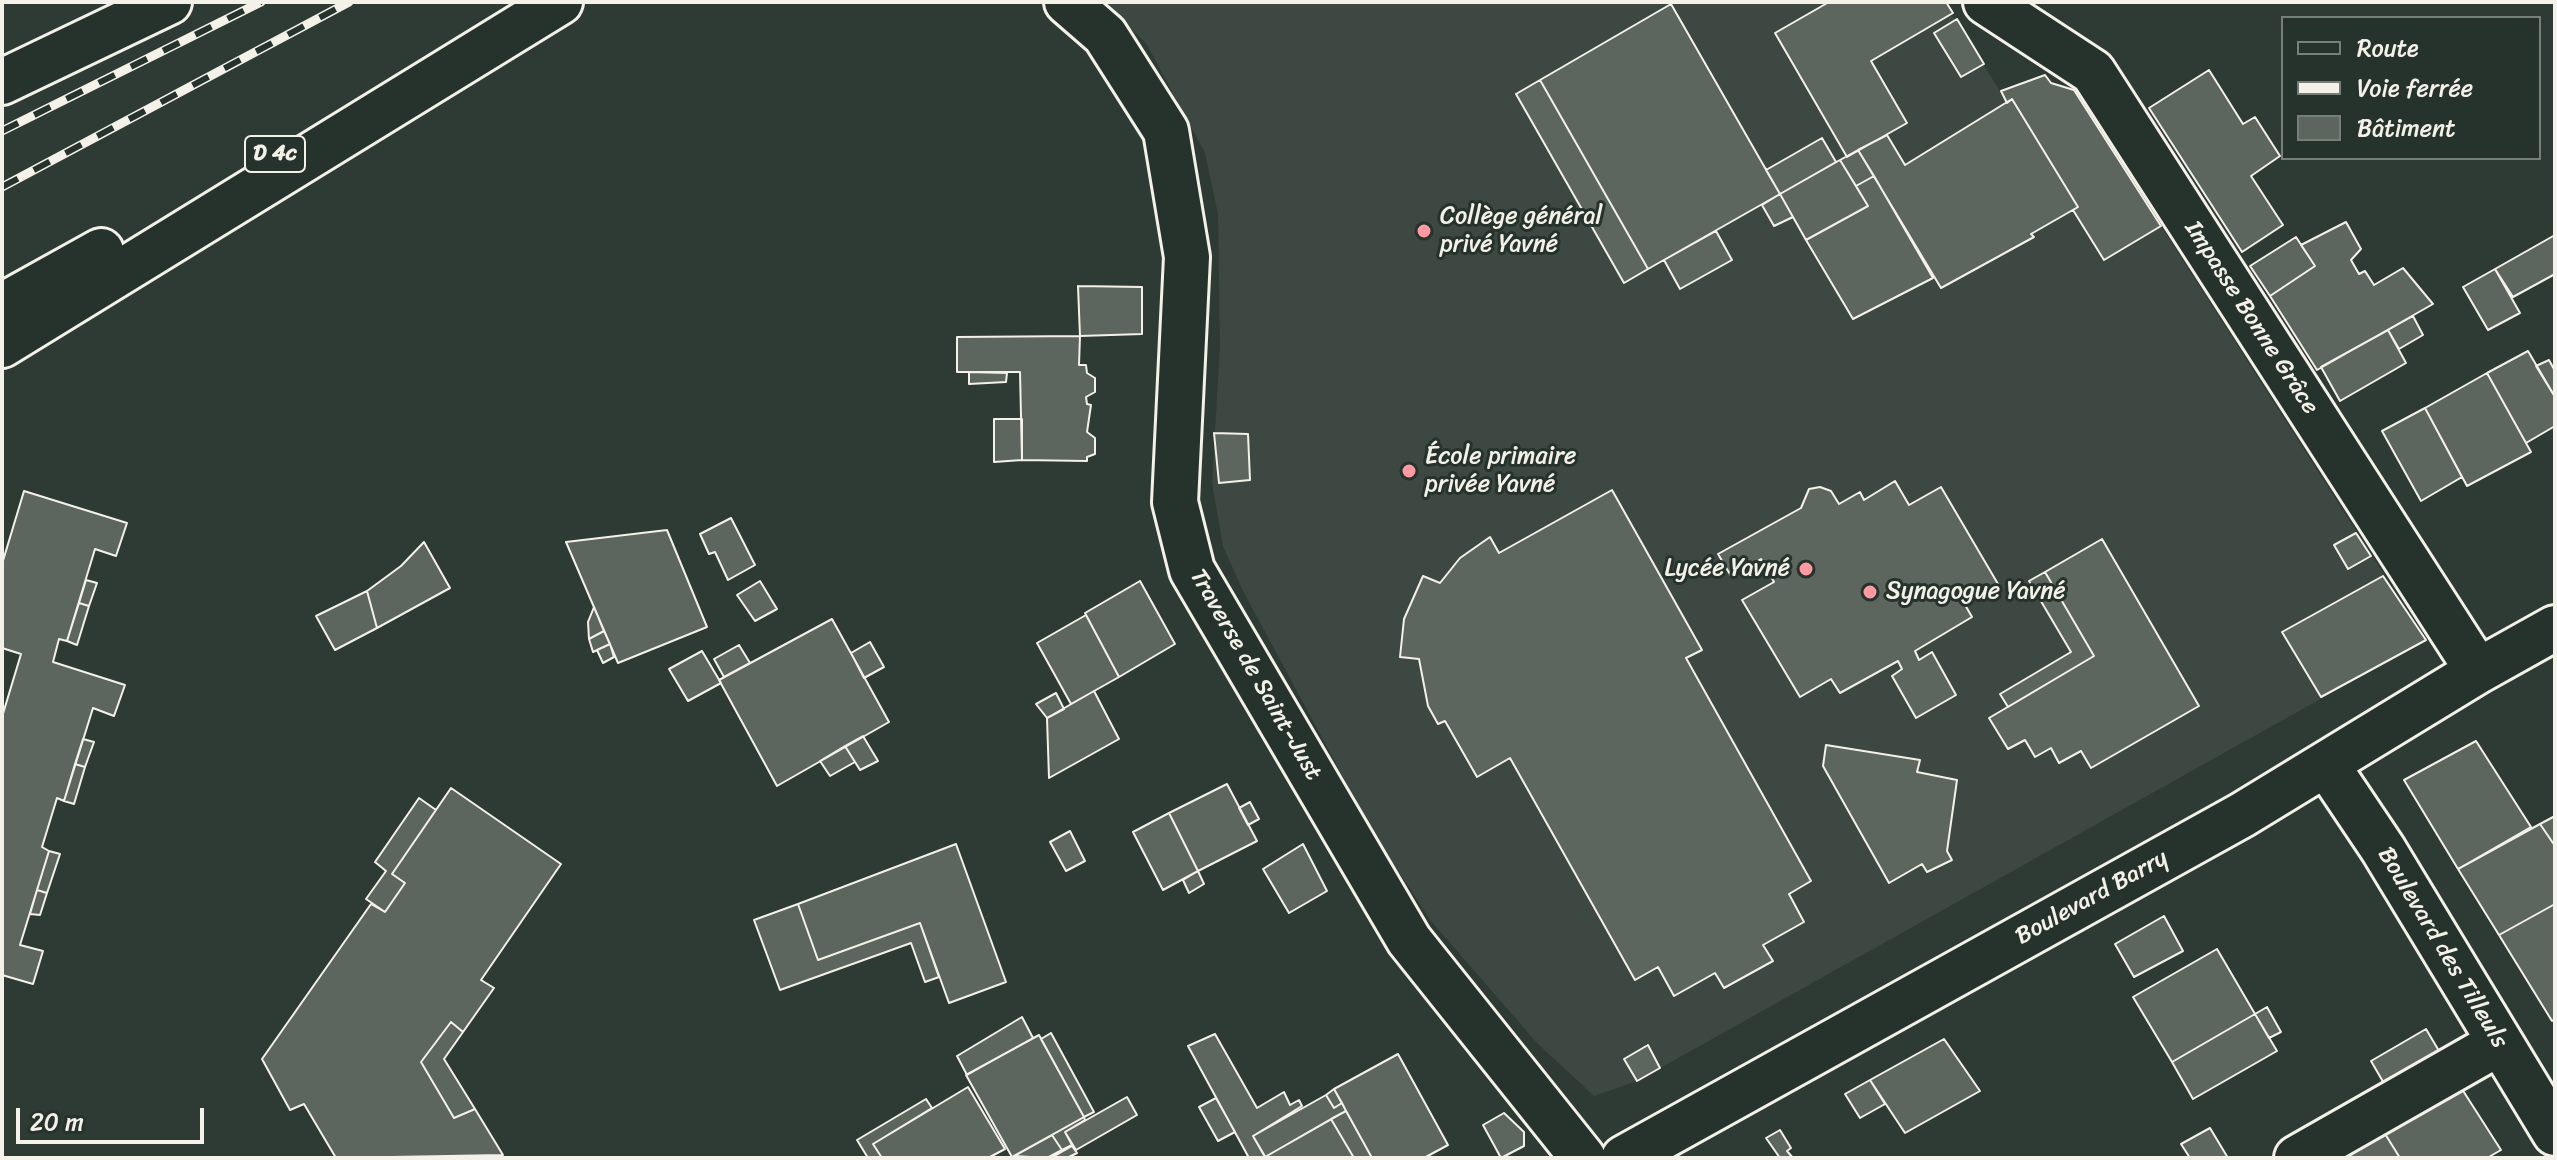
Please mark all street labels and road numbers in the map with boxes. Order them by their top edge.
road number: D 4c [245,136,305,172]
street label: Impasse Bonne Grâce [2178,216,2324,420]
street label: Traverse de Saint-Just [1183,564,1327,786]
street label: Boulevard des Tilleuls [2371,842,2513,1054]
street label: Boulevard Barry [2011,844,2173,952]

